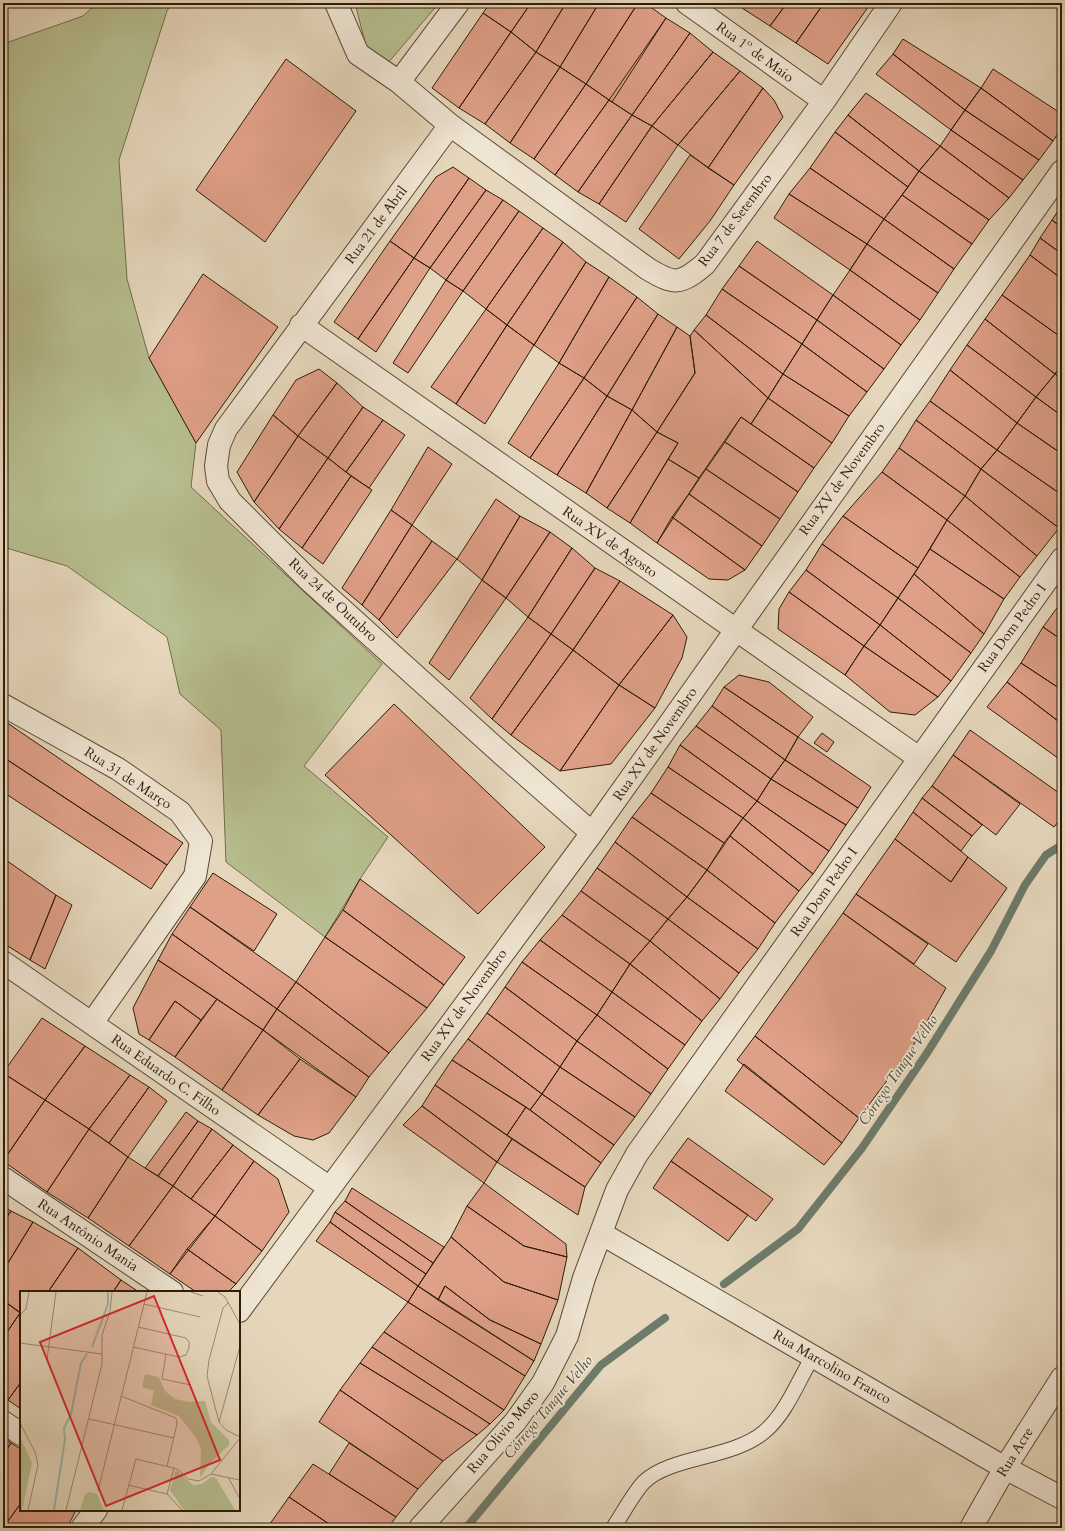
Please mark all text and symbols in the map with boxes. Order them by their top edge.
street label: Rua 1º de Maio [712,17,798,87]
street label: Rua 7 de Setembro [694,169,777,270]
street label: Rua 21 de Abril [340,182,412,268]
street label: Rua XV de Novembro [795,419,890,539]
street label: Rua XV de Agosto [559,502,662,582]
street label: Rua 24 de Outubro [284,554,382,646]
street label: Rua Dom Pedro I [973,580,1051,676]
street label: Rua XV de Novembro [609,683,702,805]
street label: Rua 31 de Março [80,742,176,814]
street label: Rua Dom Pedro I [786,843,862,940]
street label: Rua XV de Novembro [417,945,512,1065]
water label: Córrego Tanque Velho [854,1011,942,1129]
street label: Rua Eduardo C. Filho [107,1030,225,1120]
street label: Rua Antônio Mania [34,1194,142,1276]
inset map [20,1291,240,1511]
street label: Rua Marcolino Franco [770,1325,895,1409]
water label: Córrego Tanque Velho [499,1351,597,1463]
street label: Rua Olivio Moro [463,1386,544,1477]
street label: Rua Acre [992,1424,1038,1480]

